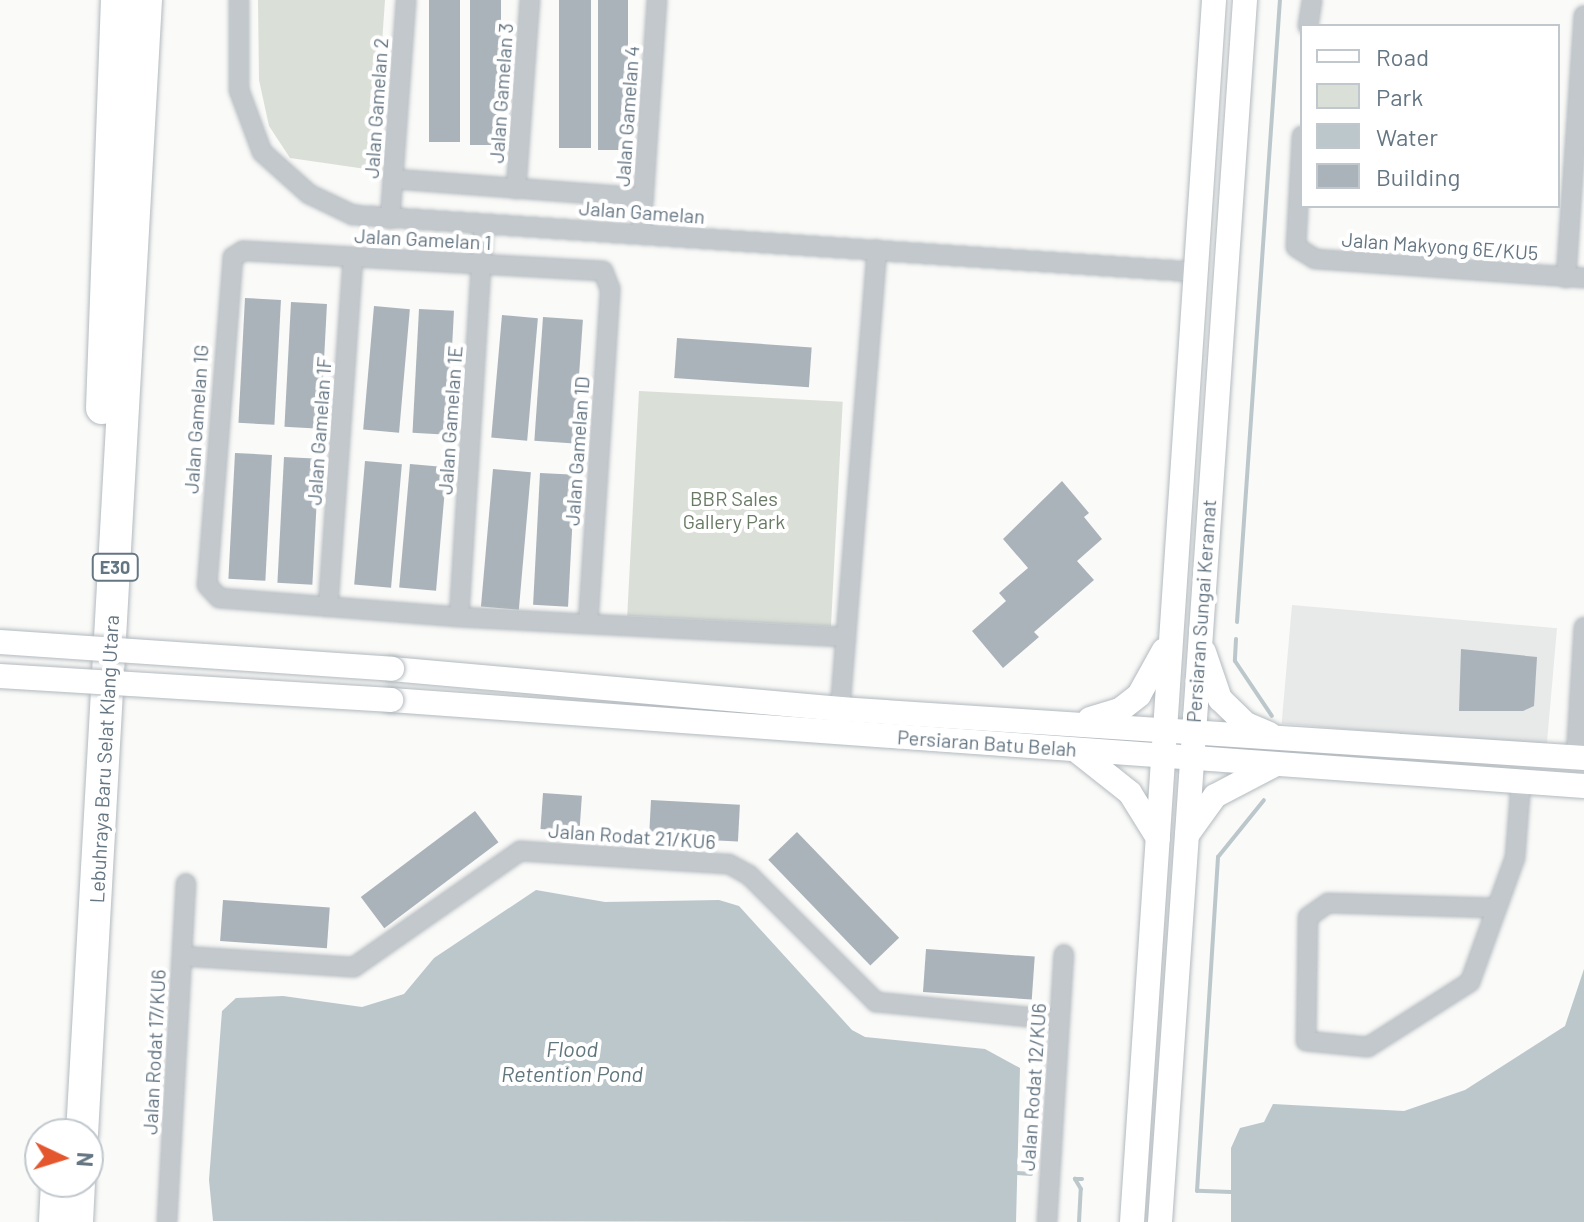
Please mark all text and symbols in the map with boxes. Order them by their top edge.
street label: Jalan Gamelan 3 [484,22,518,164]
legend [1300,24,1560,208]
street label: Jalan Gamelan 2 [359,37,393,179]
text: Road [1376,42,1429,71]
street label: Jalan Gamelan 4 [610,45,644,187]
text: Park [1376,82,1423,111]
text: Water [1376,122,1438,151]
text: Building [1376,162,1460,191]
street label: Jalan Gamelan [578,196,706,228]
street label: Jalan Gamelan 1 [354,223,492,255]
street label: Jalan Makyong 6E/KU5 [1341,227,1539,265]
street label: Jalan Gamelan 1G [179,344,213,494]
street label: Jalan Gamelan 1E [433,345,467,495]
street label: Jalan Gamelan 1F [302,356,336,506]
street label: Jalan Gamelan 1D [560,375,594,527]
park label: BBR Sales Gallery Park [683,486,785,533]
street label: Persiaran Sungai Keramat [1181,499,1221,723]
road number: E30 [91,553,139,581]
street label: Lebuhraya Baru Selat Klang Utara [84,614,124,904]
street label: Persiaran Batu Belah [896,725,1078,761]
street label: Jalan Rodat 21/KU6 [548,818,716,854]
street label: Jalan Rodat 17/KU6 [138,969,170,1135]
street label: Jalan Rodat 12/KU6 [1015,1002,1051,1172]
water label: Flood Retention Pond [501,1035,643,1086]
north arrow [24,1118,104,1198]
text: N [72,1151,99,1168]

